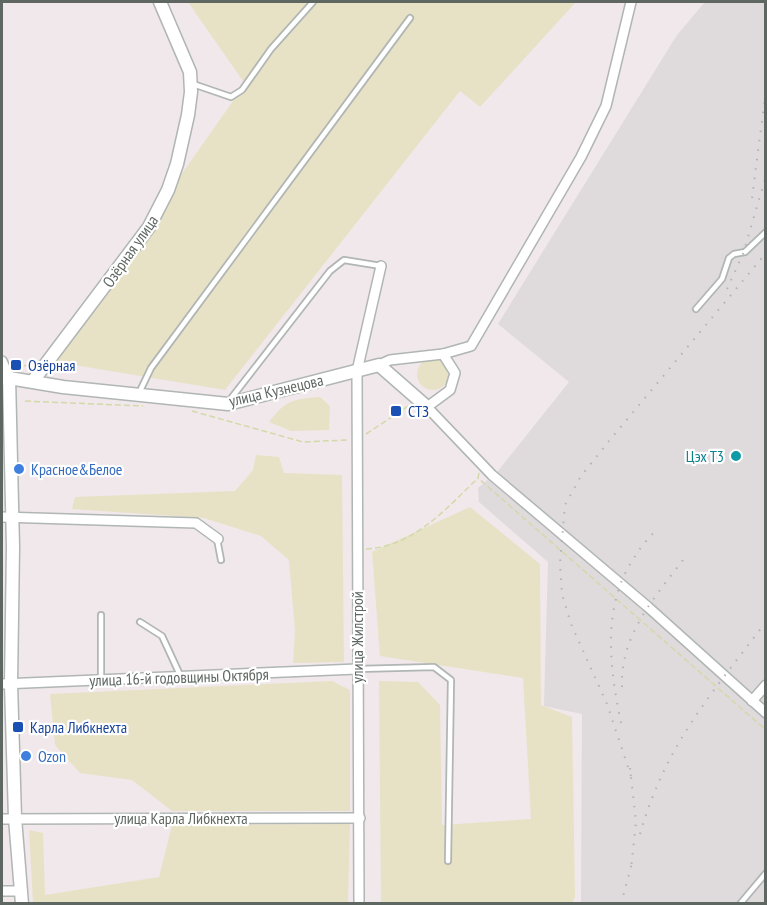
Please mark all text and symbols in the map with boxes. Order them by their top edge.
street label: Озёрная улица [98,211,162,291]
place label: Озёрная [28,355,76,375]
marker: Озёрная [9,358,23,372]
street label: улица Кузнецова [227,369,325,411]
place label: СТЗ [408,401,429,421]
marker: СТЗ [389,404,403,418]
place label: Цэх Т3 [686,446,724,466]
marker: Цэх Т3 [729,449,743,463]
place label: Красное&Белое [31,459,122,479]
marker: Красное&Белое [12,462,26,476]
street label: улица Жилстрой [347,591,367,683]
street label: улица 16-й годовщины Октября [89,664,269,690]
place label: Карла Либкнехта [30,717,127,737]
marker: Карла Либкнехта [11,720,25,734]
place label: Ozon [38,746,66,766]
marker: Ozon [19,749,33,763]
street label: улица Карла Либкнехта [114,808,248,828]

